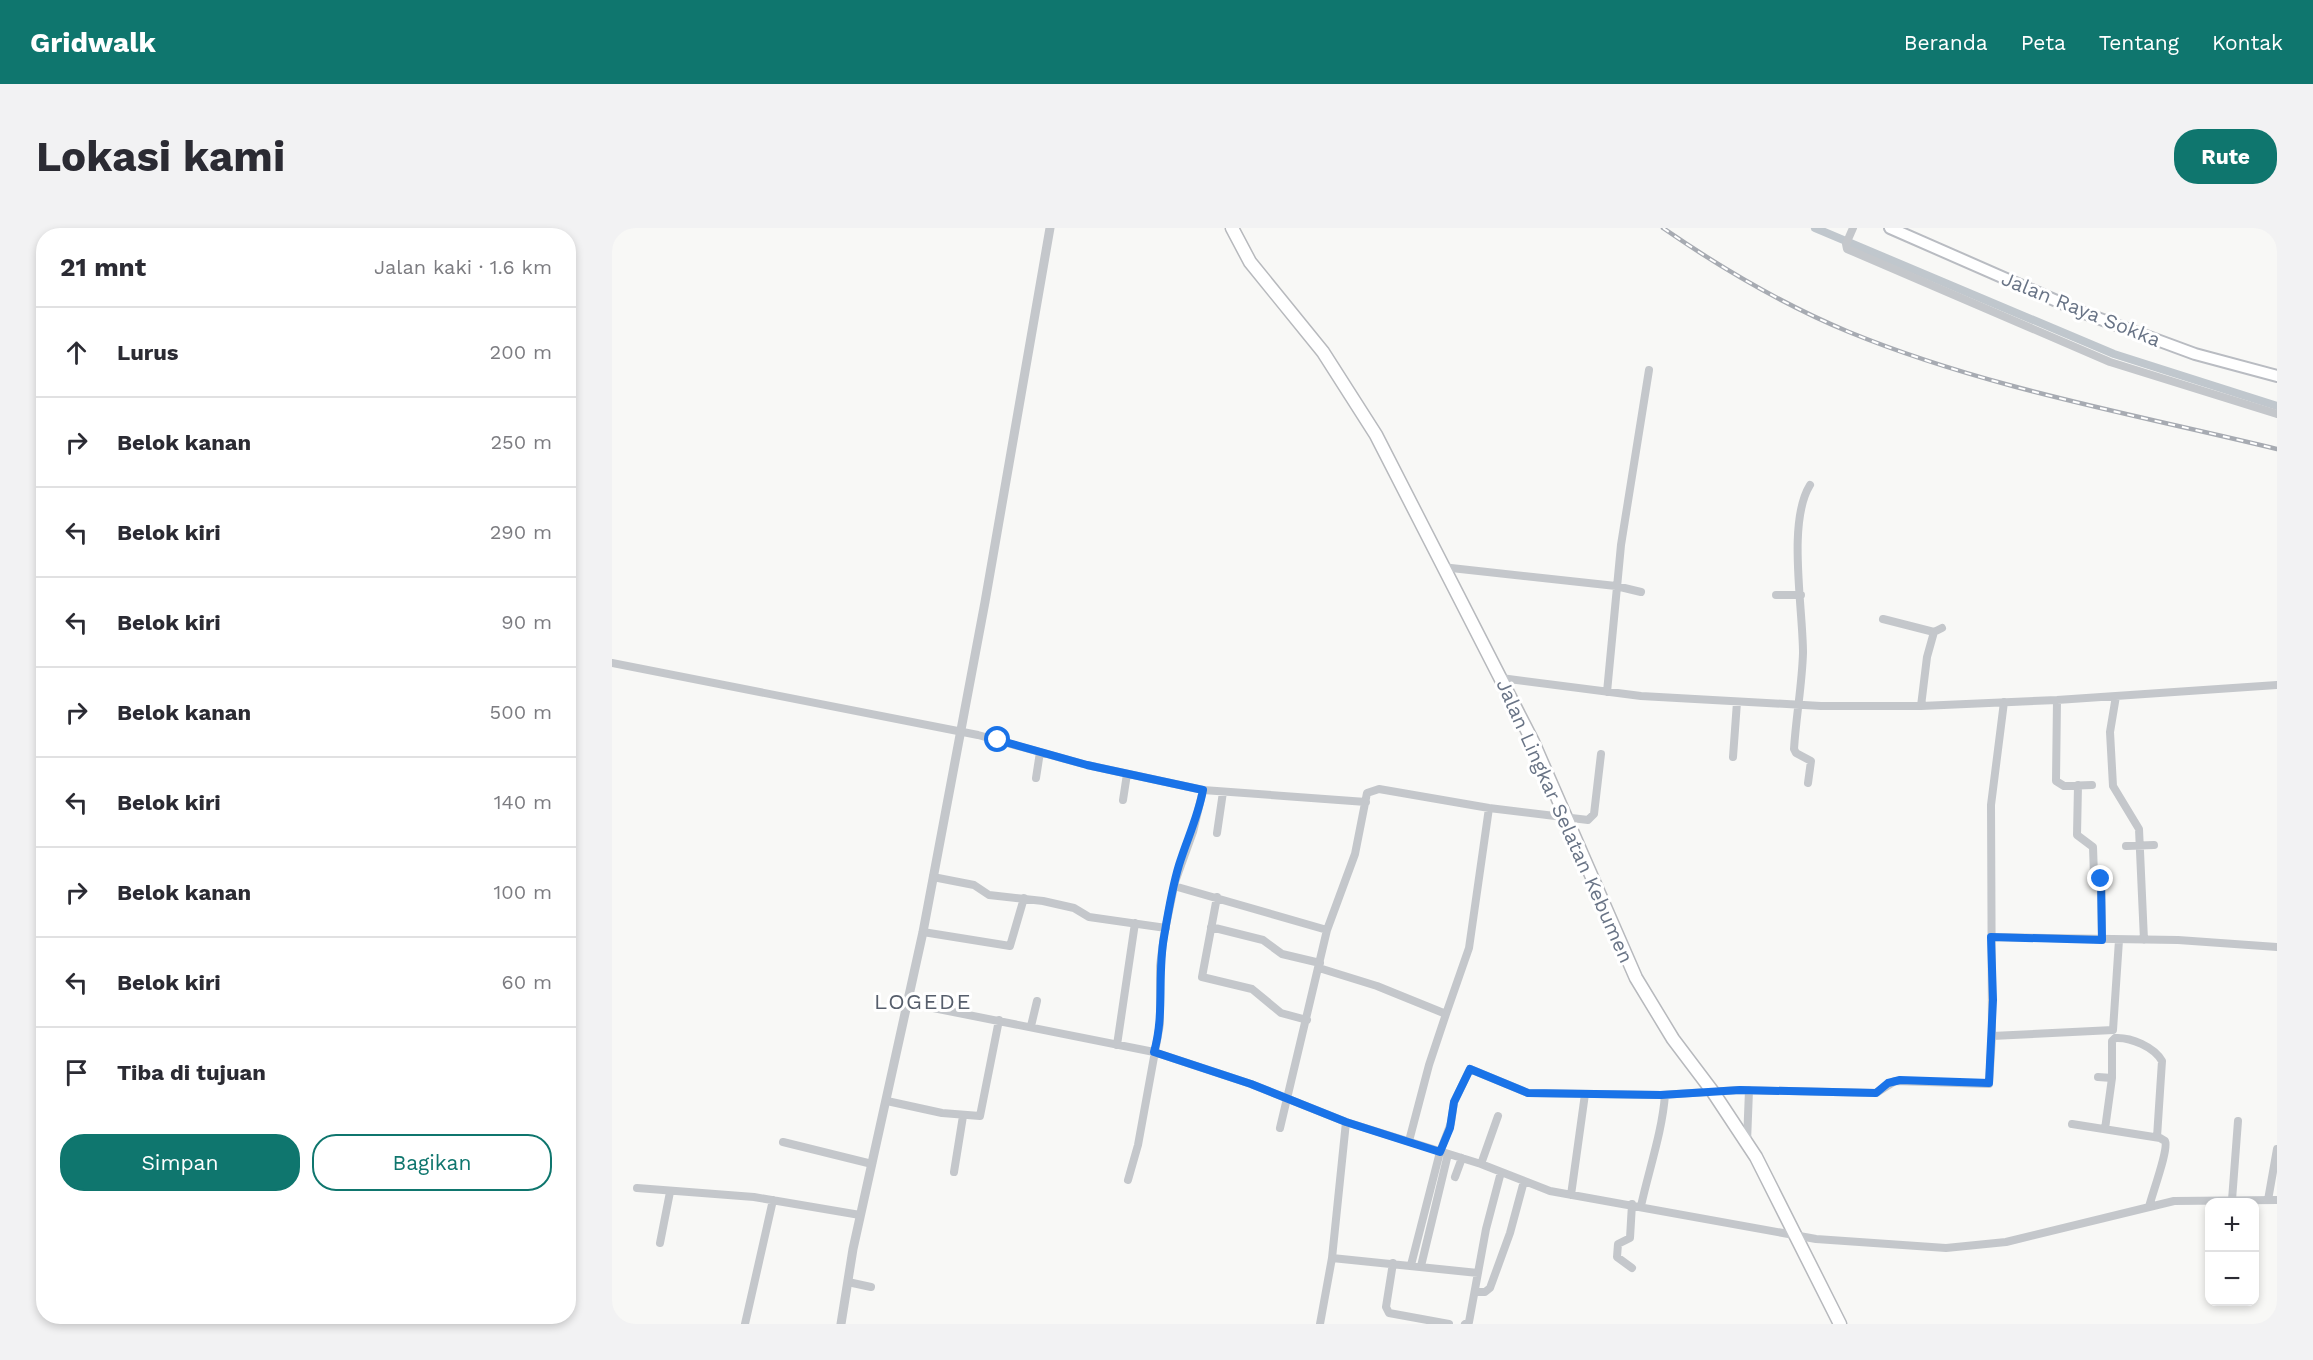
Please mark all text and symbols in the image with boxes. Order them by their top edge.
text: Gridwalk [30,26,156,59]
text: Beranda [1904,30,1988,55]
text: Peta [2021,30,2066,55]
text: Tentang [2099,30,2179,55]
text: Kontak [2212,30,2283,55]
button: Rute [2174,129,2277,184]
text: Lokasi kami [36,132,285,181]
text: 21 mnt [60,252,146,282]
text: Jalan kaki · 1.6 km [374,255,552,279]
street label: Jalan Raya Sokka [1998,266,2164,352]
icon: ahead [60,336,93,369]
text: Lurus [117,340,179,365]
text: 200 m [490,340,552,364]
icon: right [60,426,93,459]
text: Belok kanan [117,430,251,455]
text: 250 m [490,430,552,454]
icon: left [60,516,93,549]
text: Belok kiri [117,520,221,545]
text: 290 m [490,520,552,544]
icon: left [60,606,93,639]
text: Belok kiri [117,610,221,635]
text: 90 m [501,610,552,634]
street label: Jalan Lingkar Selatan Kebumen [1491,675,1639,967]
icon: right [60,696,93,729]
text: Belok kanan [117,700,251,725]
text: 500 m [490,700,552,724]
route start [984,726,1010,752]
icon: left [60,786,93,819]
text: Belok kiri [117,790,221,815]
text: 140 m [494,790,552,814]
route end [2087,865,2113,891]
icon: right [60,876,93,909]
text: Belok kanan [117,880,251,905]
text: 100 m [493,880,552,904]
icon: left [60,966,93,999]
text: Belok kiri [117,970,221,995]
text: 60 m [502,970,552,994]
district label: LOGEDE [874,989,972,1014]
icon: arrive [60,1056,93,1089]
text: Tiba di tujuan [117,1060,266,1085]
button: Simpan [60,1134,300,1191]
button: Bagikan [312,1134,552,1191]
map controls [2205,1198,2259,1306]
button: + [2205,1198,2259,1252]
button: − [2205,1252,2259,1306]

